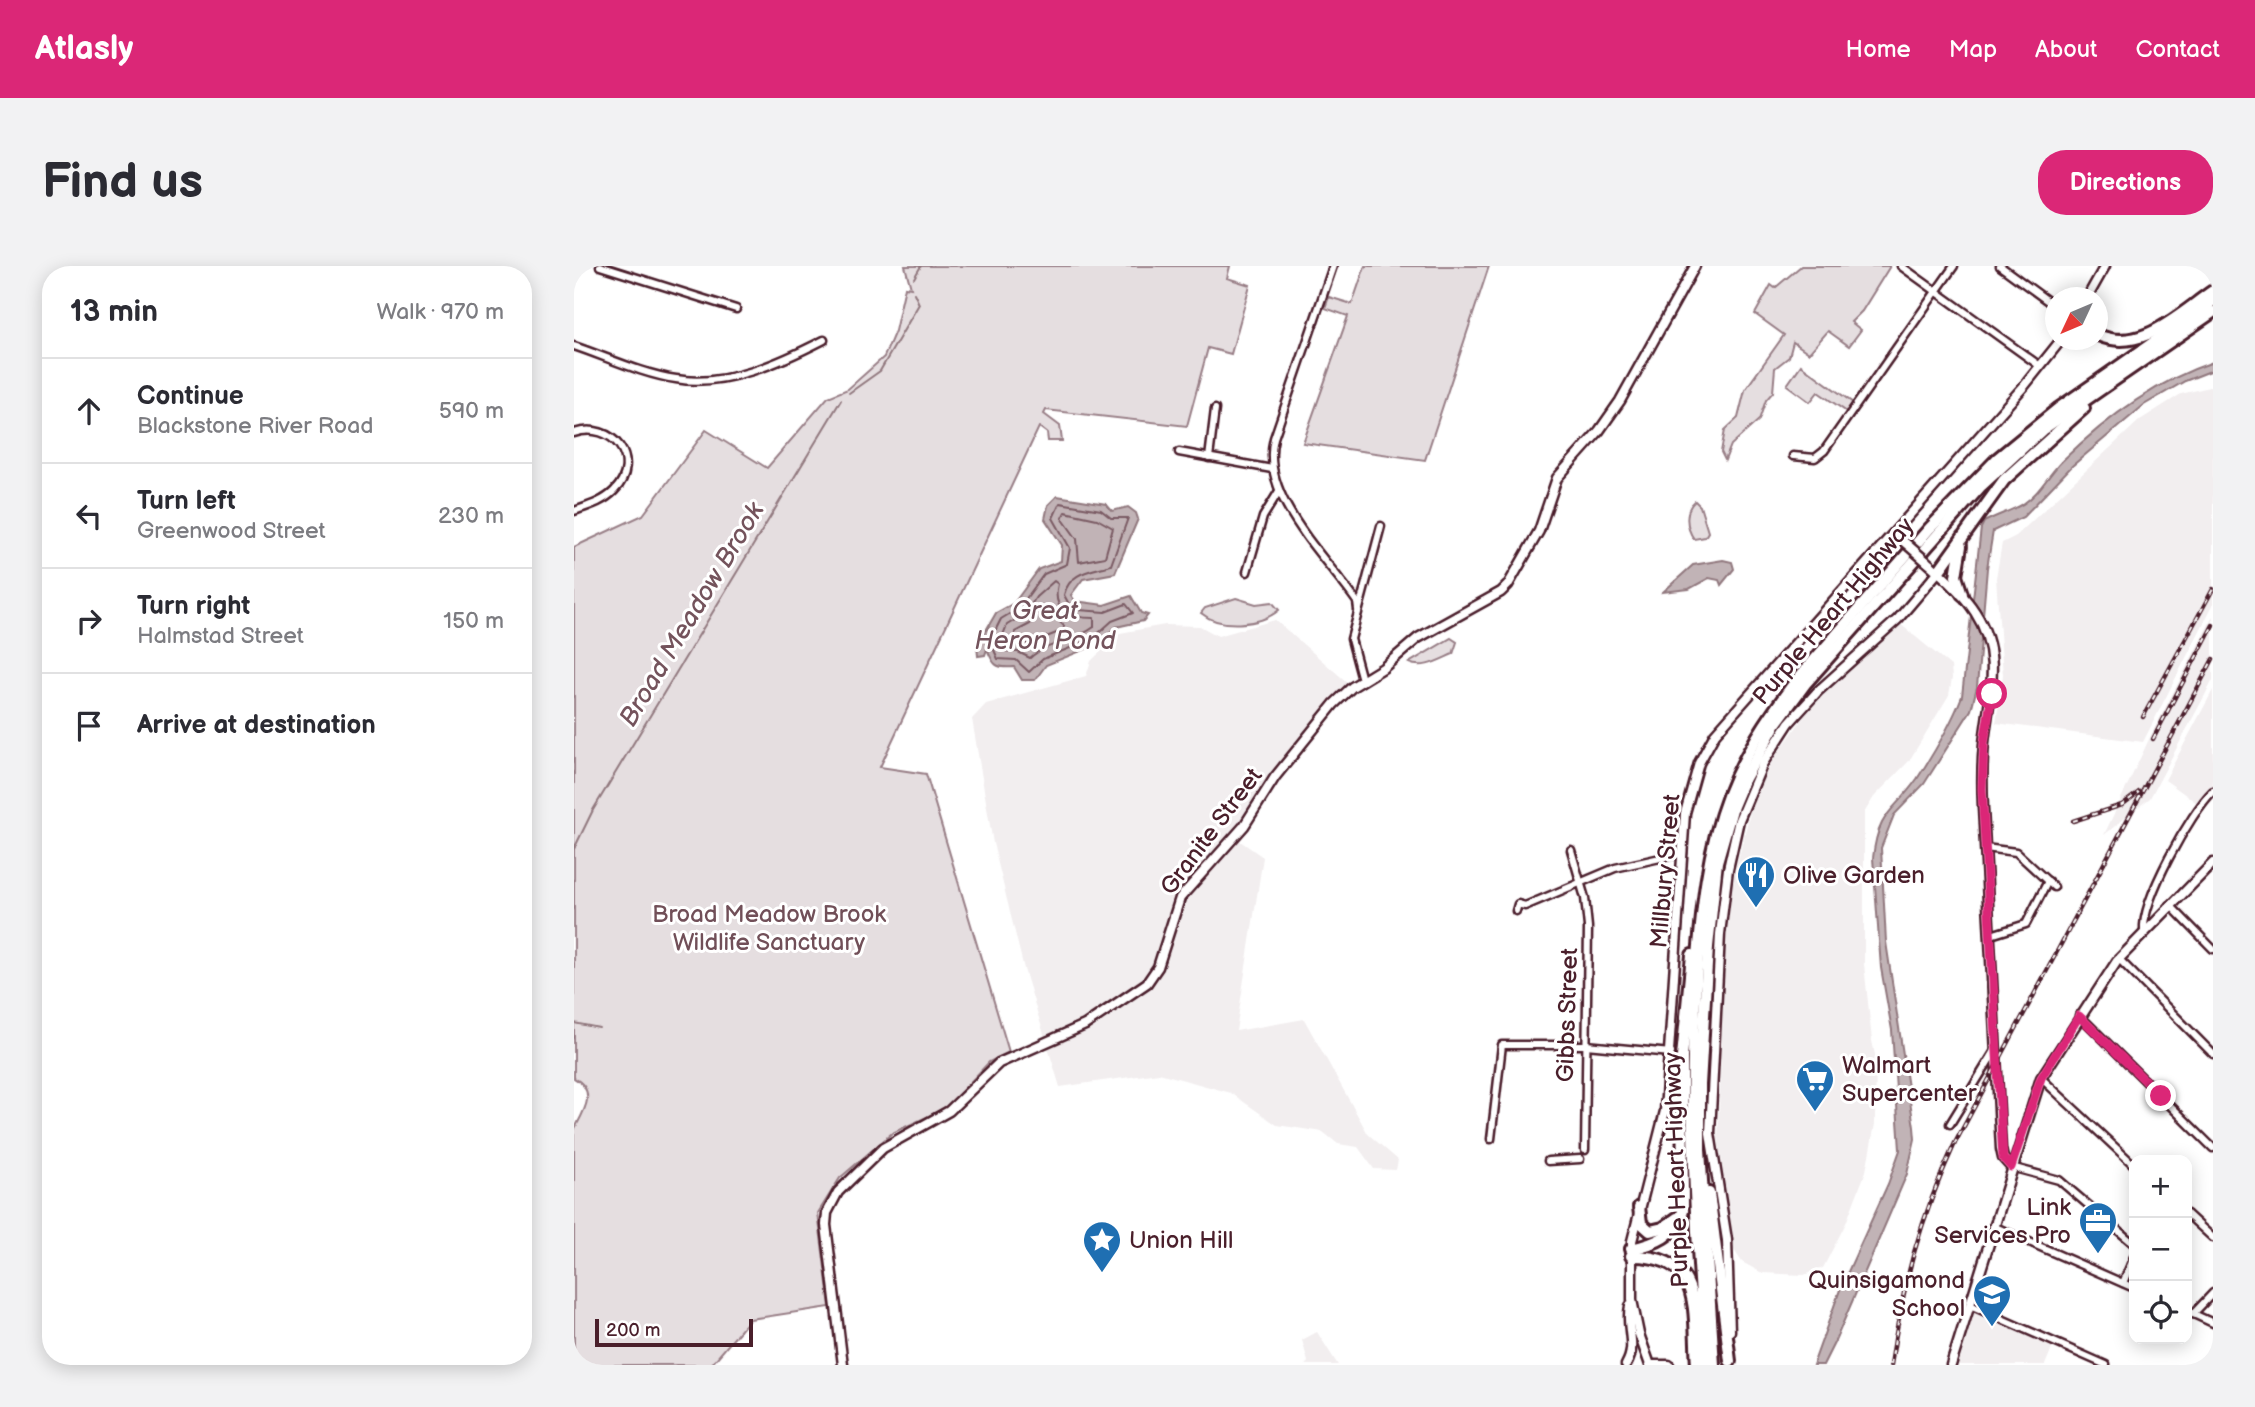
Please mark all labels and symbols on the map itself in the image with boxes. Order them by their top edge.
north arrow [2045,287,2108,350]
water label: Broad Meadow Brook [613,496,772,732]
street label: Purple Heart Highway [1747,512,1920,711]
water label: Great Heron Pond [975,596,1117,657]
route start [1976,678,2007,709]
street label: Granite Street [1154,761,1269,901]
street label: Millbury Street [1644,792,1687,949]
restaurant icon: Olive Garden [1735,854,1777,909]
place label: Olive Garden [1783,861,1925,890]
park label: Broad Meadow Brook Wildlife Sanctuary [652,900,886,957]
street label: Gibbs Street [1551,947,1584,1083]
place label: Walmart Supercenter [1842,1051,1977,1108]
street label: Purple Heart Highway [1658,1052,1695,1288]
supermarket icon: Walmart Supercenter [1794,1058,1836,1113]
route end [2145,1080,2176,1111]
place label: Link Services Pro [1934,1193,2071,1250]
office icon: Link Services Pro [2077,1200,2119,1255]
place icon: Union Hill [1081,1219,1123,1274]
place label: Union Hill [1129,1226,1233,1255]
place label: Quinsigamond School [1808,1266,1965,1323]
school or university icon: Quinsigamond School [1971,1273,2013,1328]
scale bar [595,1316,752,1348]

